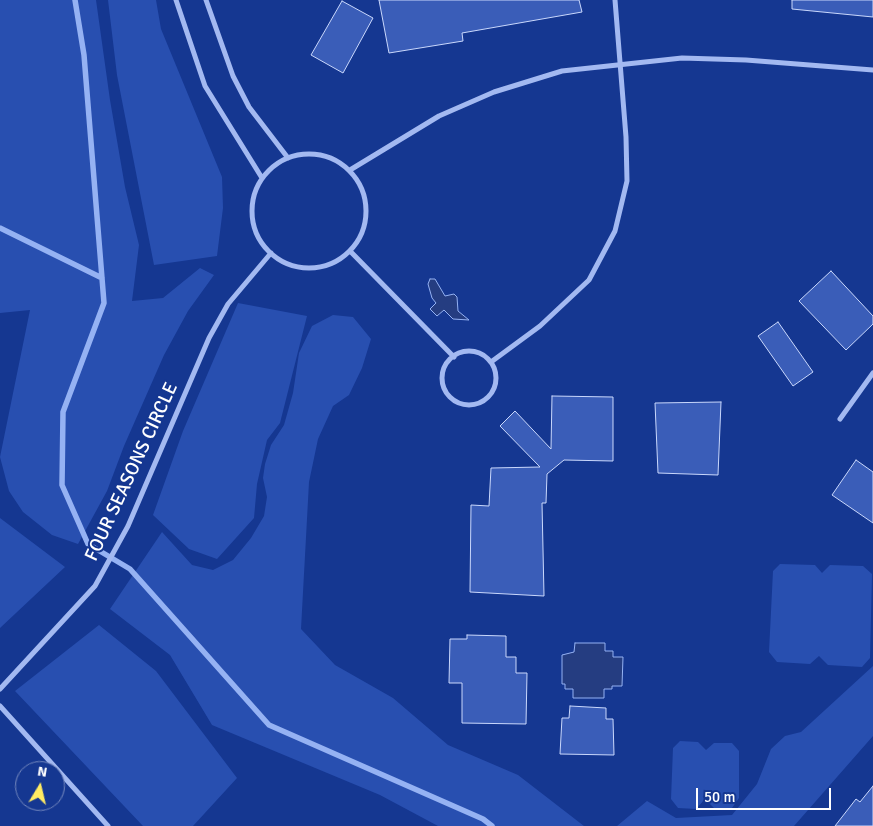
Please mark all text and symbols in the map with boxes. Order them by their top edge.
street label: FOUR SEASONS CIRCLE [81,379,183,565]
north arrow [15,761,65,811]
text: N [36,763,48,781]
scale bar [698,778,833,810]
text: 50 m [704,788,735,806]

